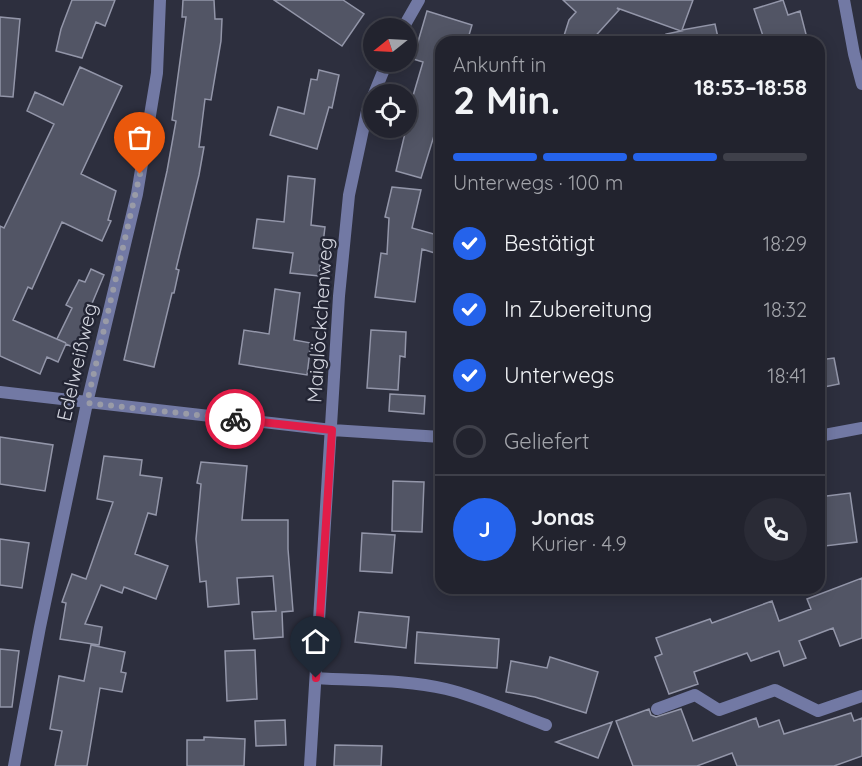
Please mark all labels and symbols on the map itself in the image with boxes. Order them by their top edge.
north arrow [363,18,417,72]
pin [114,112,165,174]
street label: Maiglöckchenweg [301,236,338,404]
street label: Edelweißweg [51,300,102,423]
courier [205,389,265,449]
pin [290,616,341,678]

